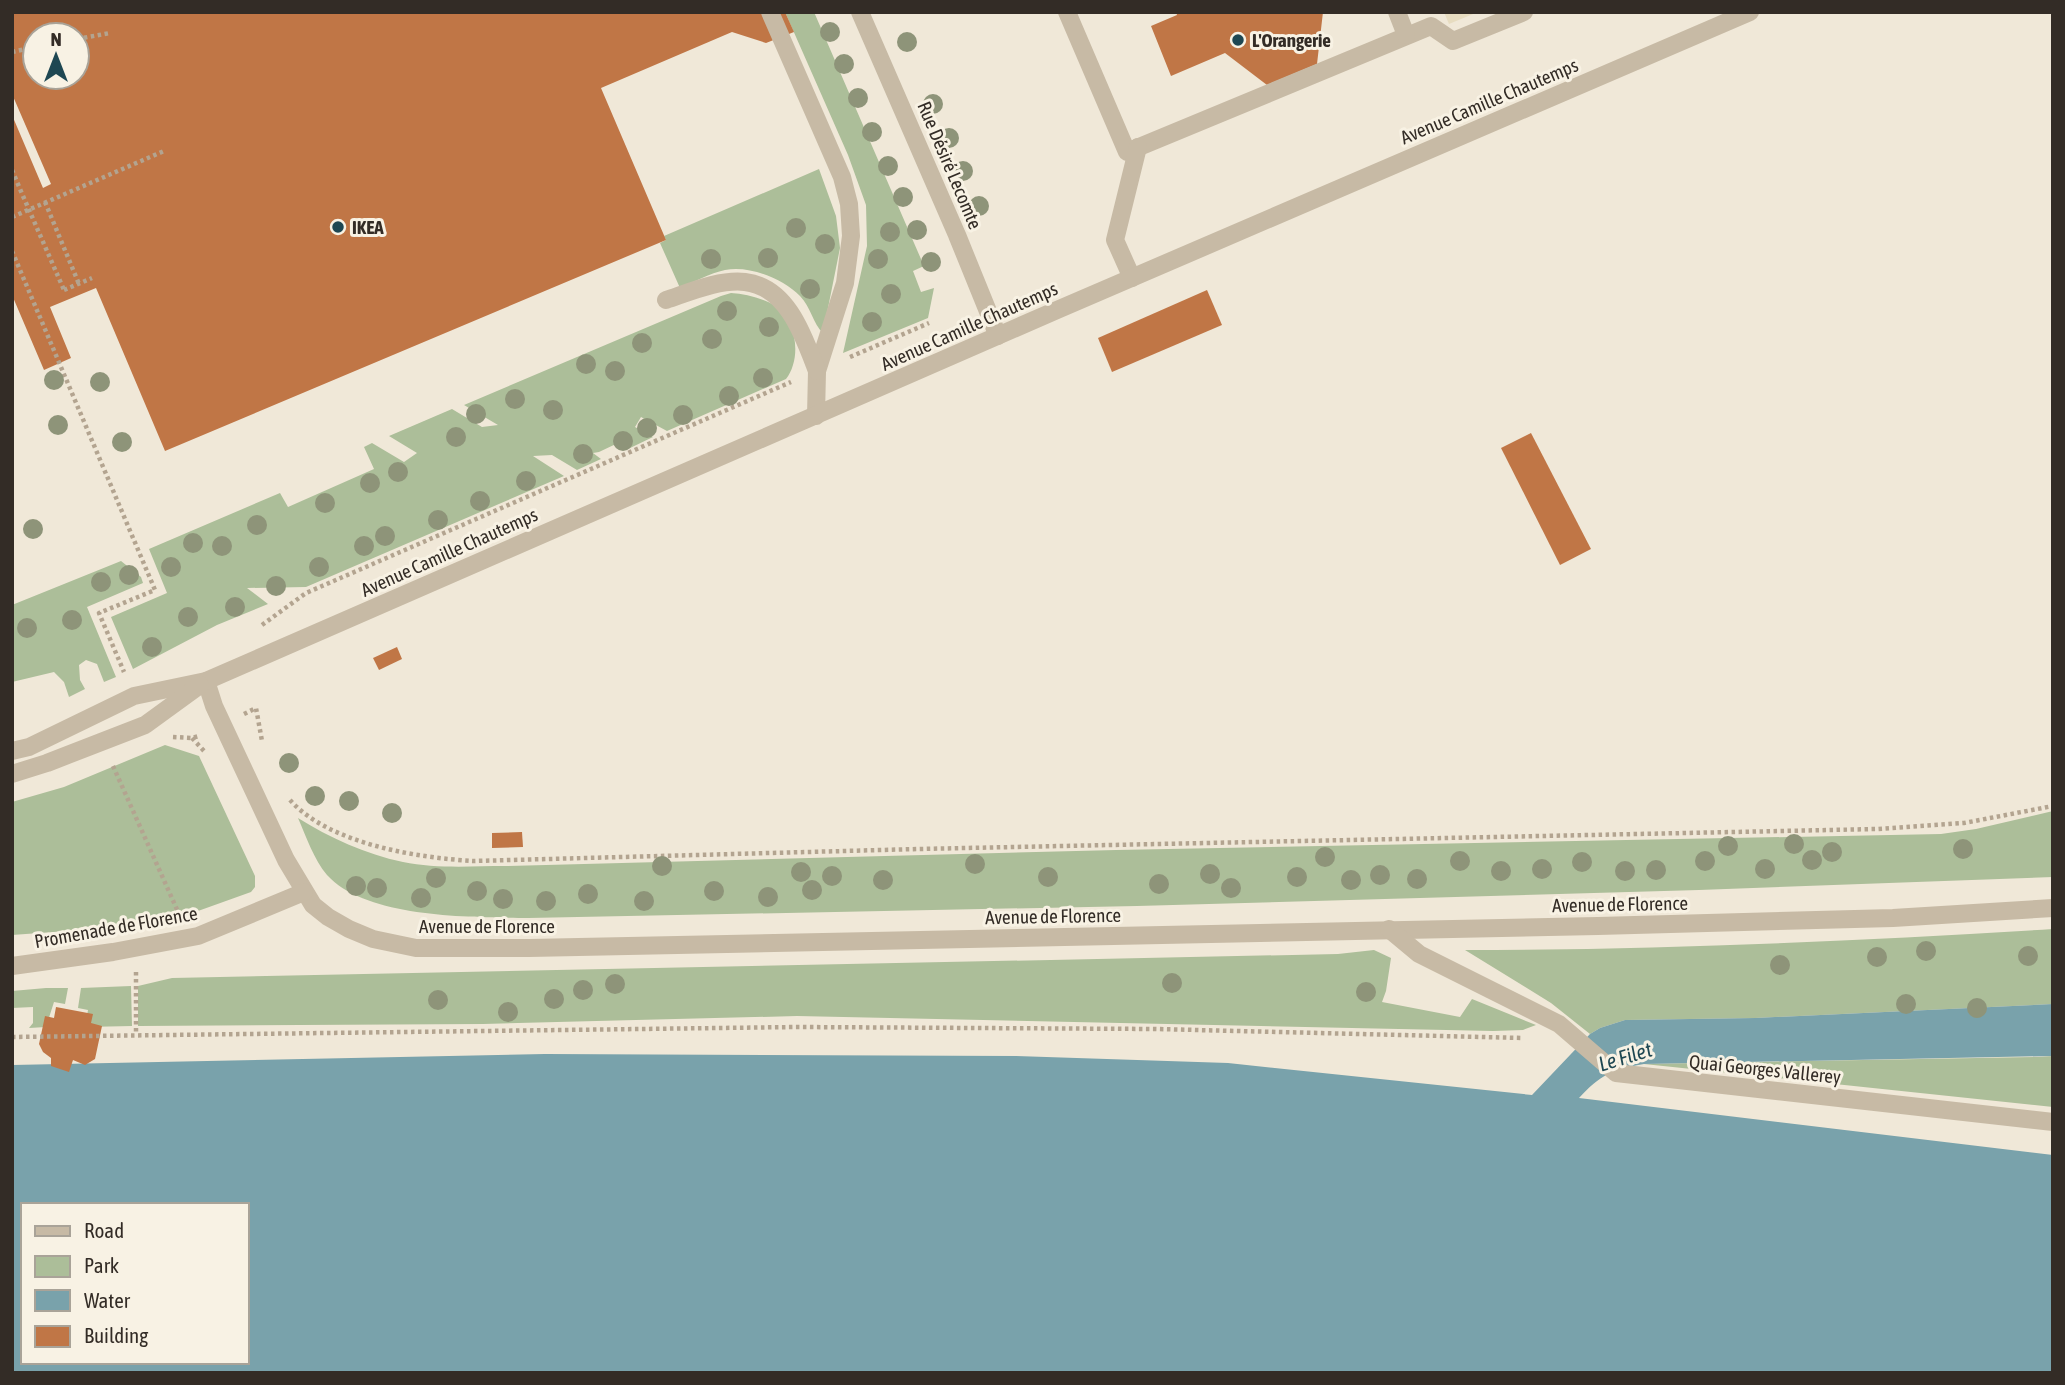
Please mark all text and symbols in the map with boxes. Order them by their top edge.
north arrow [21,21,91,91]
text: N [50,28,62,50]
place label: L'Orangerie [1252,29,1331,51]
marker: L'Orangerie [1230,32,1246,48]
street label: Avenue Camille Chautemps [1397,53,1581,148]
street label: Rue Désiré Lecomte [913,98,987,232]
place label: IKEA [352,216,384,238]
marker: IKEA [330,219,346,235]
street label: Avenue Camille Chautemps [877,277,1061,375]
street label: Avenue Camille Chautemps [357,503,541,601]
street label: Avenue de Florence [1552,892,1688,916]
street label: Promenade de Florence [33,902,199,952]
street label: Avenue de Florence [985,904,1121,928]
street label: Avenue de Florence [419,915,555,937]
water label: Le Filet [1595,1037,1655,1075]
street label: Quai Georges Vallerey [1688,1050,1842,1088]
legend [21,1203,248,1364]
text: Road [84,1218,124,1242]
text: Park [84,1253,119,1277]
text: Water [84,1288,131,1312]
text: Building [84,1323,148,1347]

